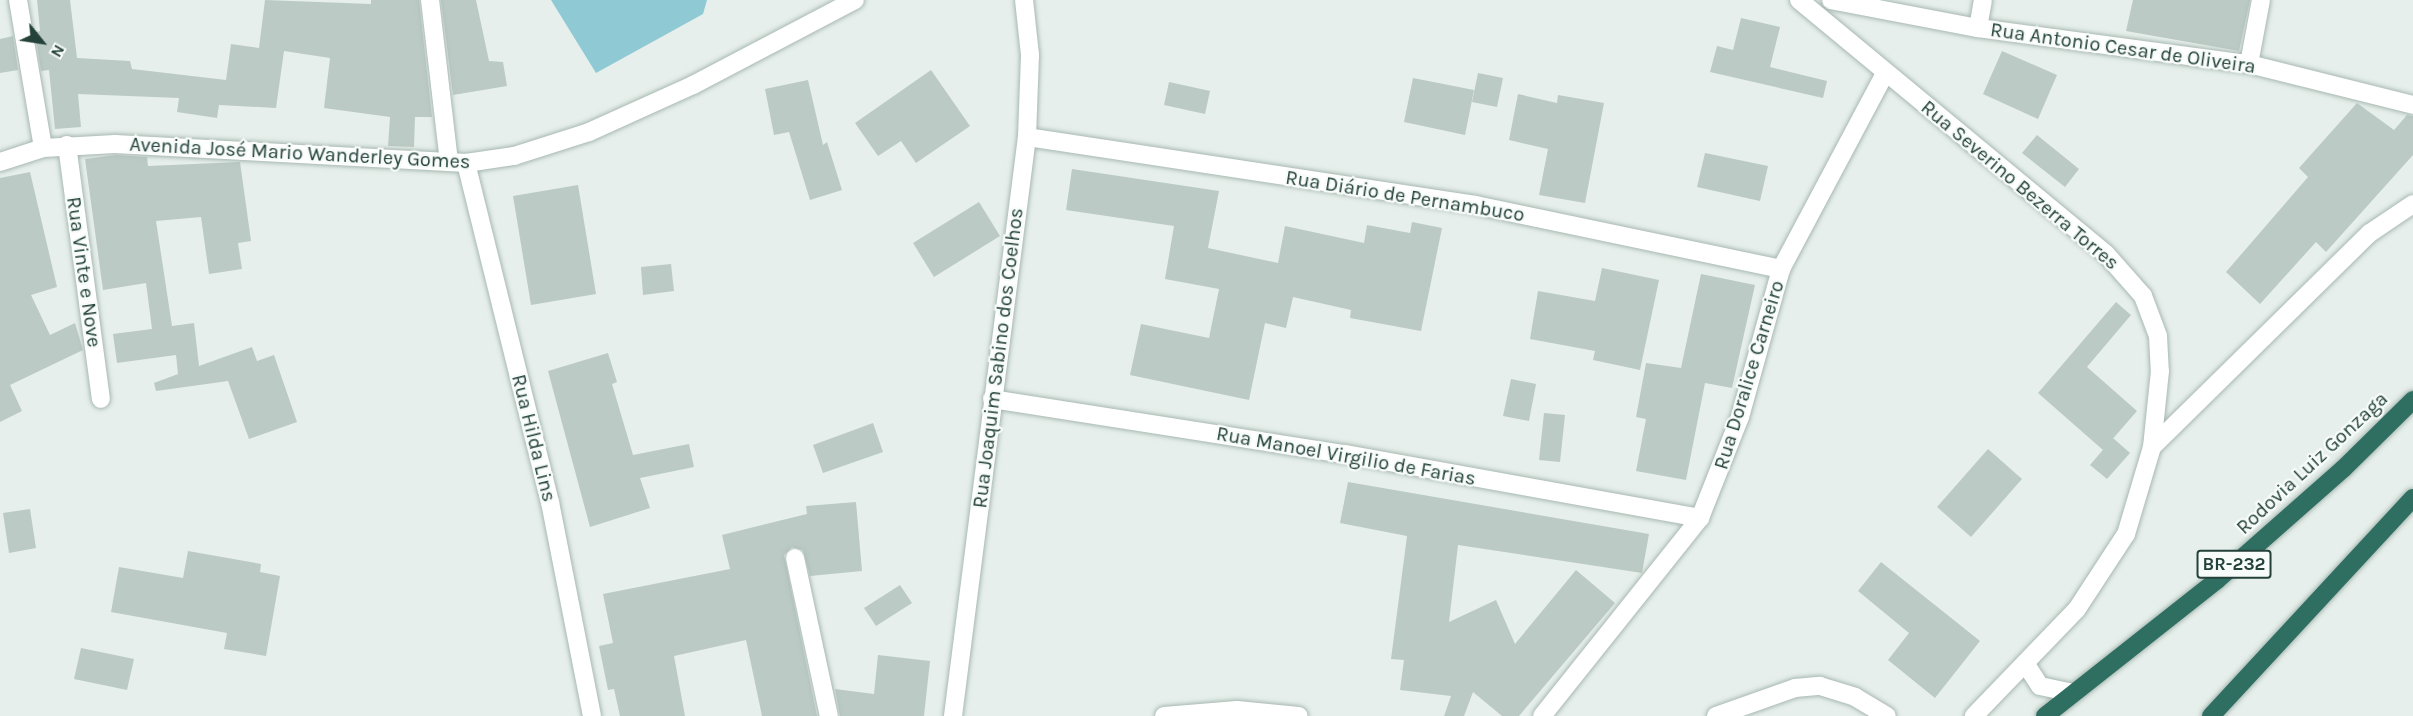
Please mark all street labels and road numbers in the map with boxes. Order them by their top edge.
street label: Rua Antonio Cesar de Oliveira [1989,17,2257,79]
street label: Rua Severino Bezerra Torres [1916,95,2124,275]
street label: Avenida José Mario Wanderley Gomes [129,132,471,174]
street label: Rua Diário de Pernambuco [1284,165,1526,227]
street label: Rua Vinte e Nove [62,195,106,349]
street label: Rua Joaquim Sabino dos Coelhos [968,206,1028,510]
street label: Rua Doralice Carneiro [1709,278,1789,472]
street label: Rua Hilda Lins [507,372,561,504]
street label: Rodovia Luiz Gonzaga [2231,387,2393,539]
street label: Rua Manoel Virgilio de Farias [1214,421,1478,491]
road number: BR-232 [2196,549,2272,579]

